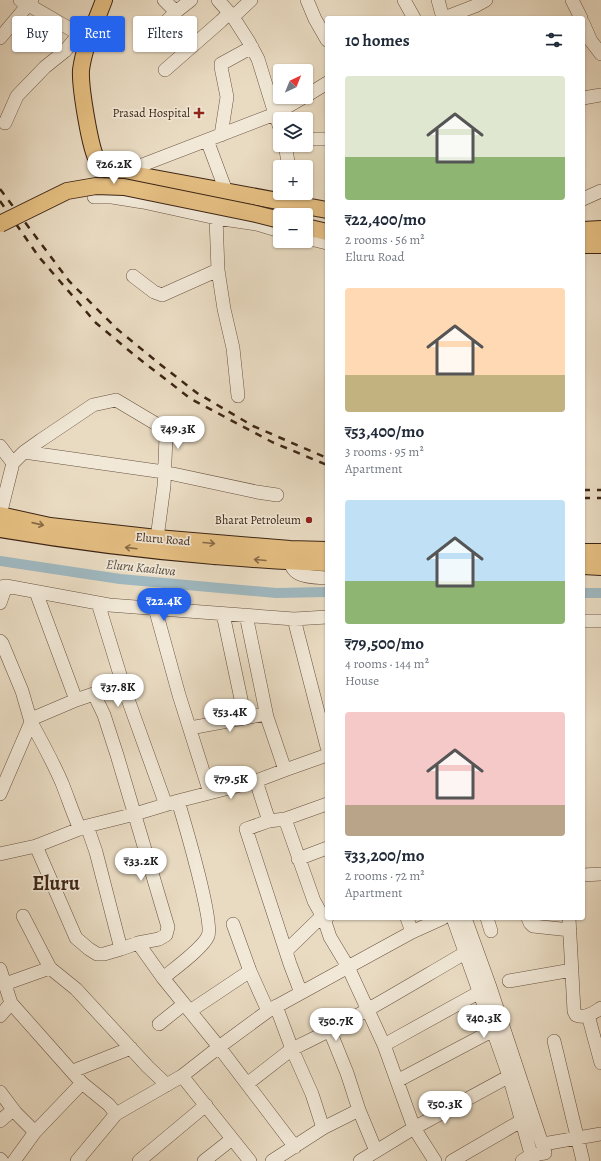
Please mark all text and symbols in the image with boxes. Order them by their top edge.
chip: Buy [12,16,62,52]
chip: Rent [70,16,125,52]
chip: Filters [133,16,197,52]
text: 10 homes [345,29,410,52]
icon: filters [543,29,565,51]
north arrow [273,64,313,104]
map controls [273,64,313,248]
icon: home [419,102,491,174]
place label: Prasad Hospital [112,105,190,121]
marker: Prasad Hospital [193,107,205,119]
button: layers [273,112,313,152]
pin: ₹26.2K [81,151,147,185]
text: ₹26.2K [96,155,132,172]
button: + [273,160,313,200]
button: − [273,208,313,248]
text: ₹22,400/mo [345,208,426,231]
text: 2 rooms · 56 m² [345,231,425,248]
text: Eluru Road [345,248,405,265]
icon: home [419,314,491,386]
pin: ₹49.3K [145,416,211,450]
text: ₹49.3K [161,420,195,437]
text: ₹53,400/mo [345,420,424,443]
text: 3 rooms · 95 m² [345,443,424,460]
text: Apartment [345,460,403,477]
place label: Bharat Petroleum [215,512,301,528]
marker: Bharat Petroleum [304,515,314,525]
one-way arrow [31,520,44,528]
icon: home [419,526,491,598]
street label: Eluru Road [135,529,192,549]
one-way arrow [202,539,215,546]
one-way arrow [125,544,138,552]
water label: Eluru Kaaluva [105,555,177,580]
one-way arrow [254,556,267,563]
pin: ₹22.4K [131,588,197,622]
text: ₹22.4K [146,592,182,609]
text: ₹79,500/mo [345,632,424,655]
text: 4 rooms · 144 m² [345,655,429,672]
text: House [345,672,379,689]
pin: ₹37.8K [85,674,151,708]
text: ₹37.8K [101,678,135,695]
pin: ₹53.4K [197,699,263,733]
text: ₹53.4K [213,703,247,720]
icon: home [419,738,491,810]
pin: ₹79.5K [198,766,264,800]
text: ₹79.5K [214,770,248,787]
text: ₹33,200/mo [345,844,424,867]
pin: ₹33.2K [108,848,174,882]
text: ₹33.2K [124,852,158,869]
text: 2 rooms · 72 m² [345,867,425,884]
district label: Eluru [32,870,80,897]
text: Apartment [345,884,403,901]
pin: ₹40.3K [451,1005,517,1039]
pin: ₹50.7K [303,1008,369,1042]
text: ₹40.3K [466,1009,502,1026]
text: ₹50.7K [319,1012,353,1029]
pin: ₹50.3K [412,1091,478,1125]
text: ₹50.3K [428,1095,462,1112]

